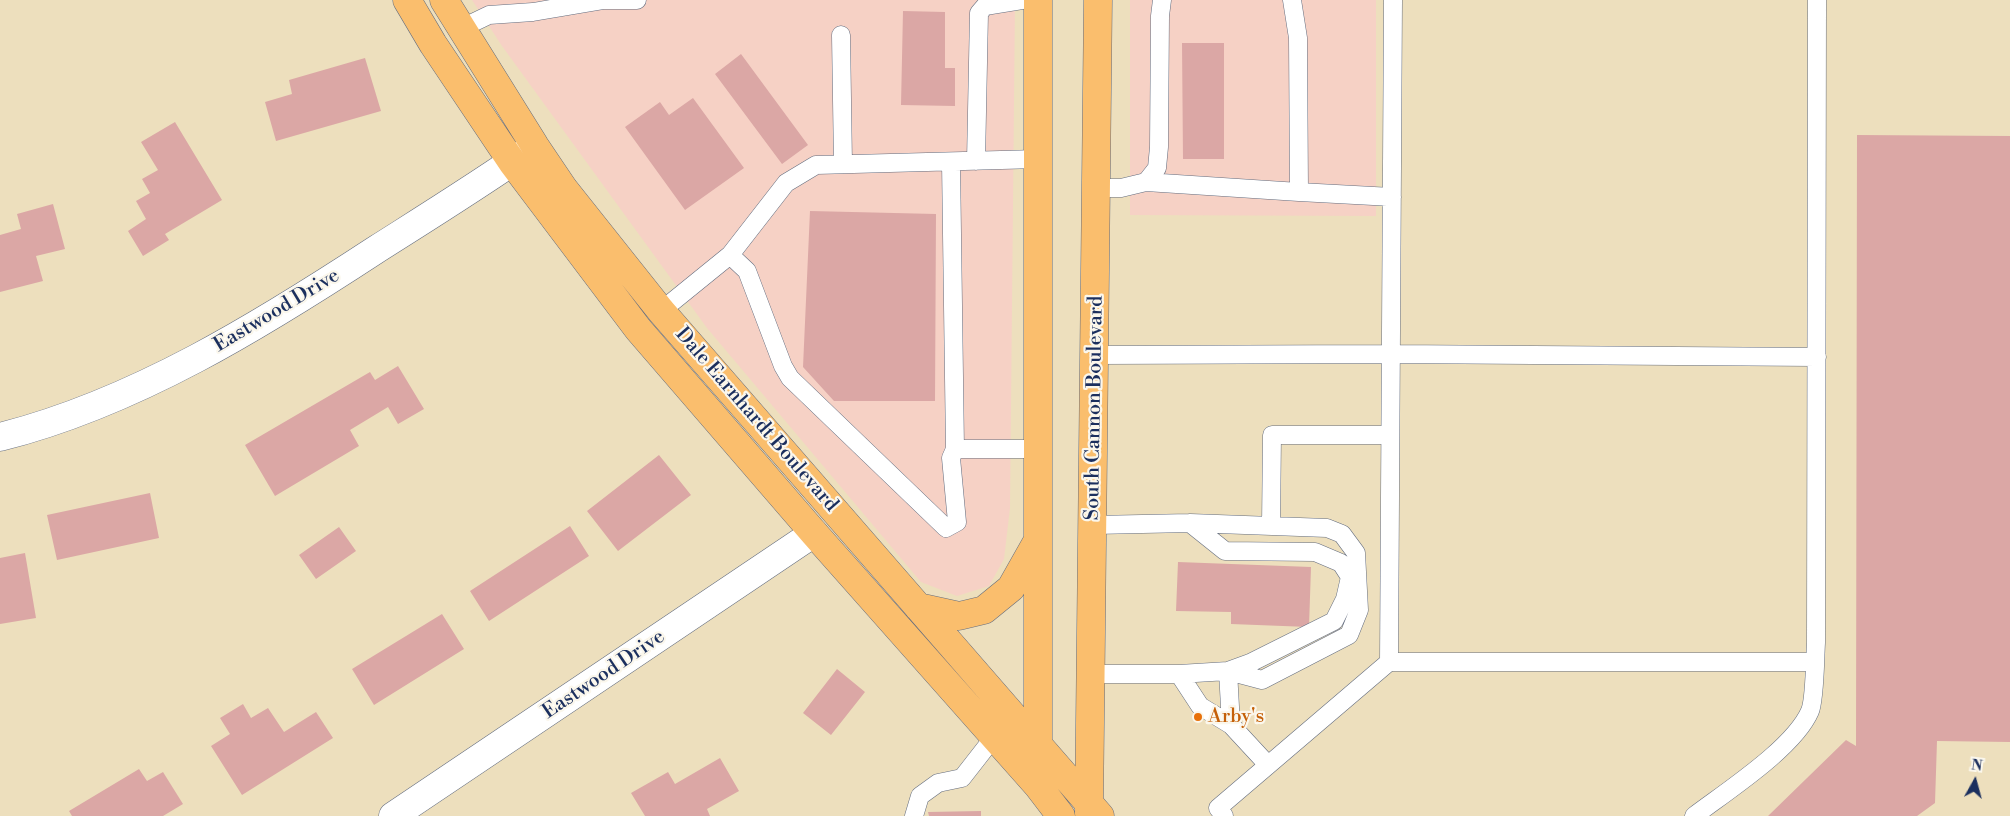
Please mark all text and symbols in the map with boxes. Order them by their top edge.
street label: Eastwood Drive [210,264,344,358]
street label: South Cannon Boulevard [1081,295,1109,521]
street label: Dale Earnhardt Boulevard [669,323,843,517]
street label: Eastwood Drive [538,625,670,725]
place label: Arby's [1208,705,1264,729]
marker: Arby's [1192,711,1204,723]
north arrow [1950,756,2000,806]
text: N [1970,757,1983,776]

